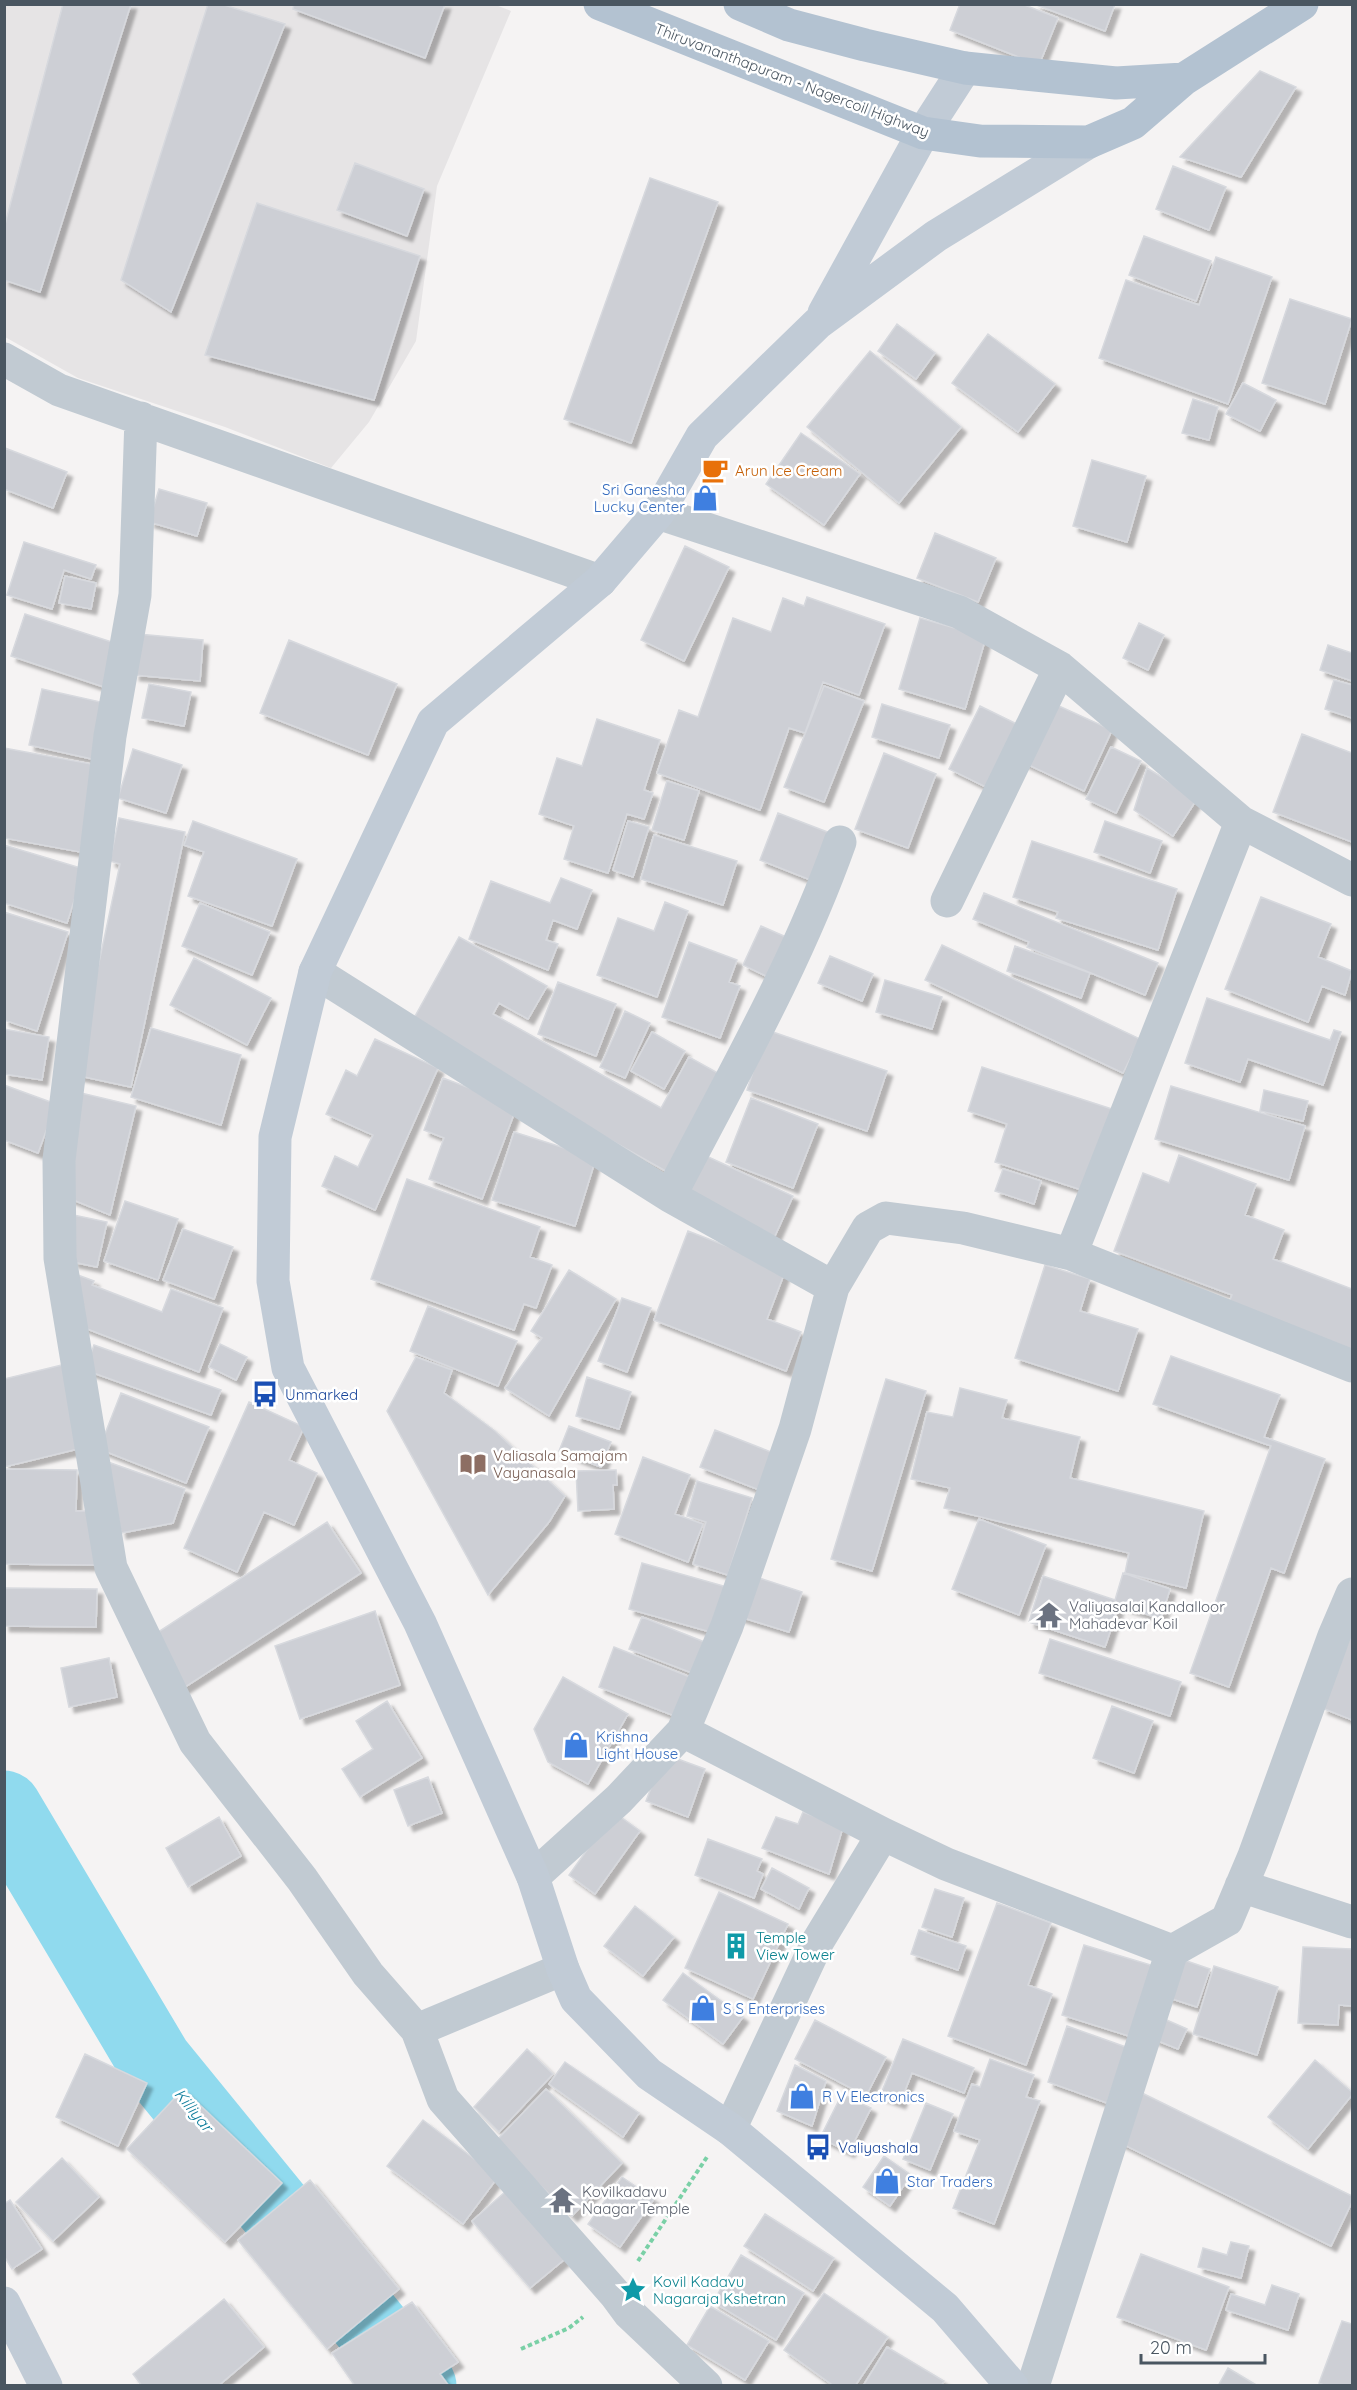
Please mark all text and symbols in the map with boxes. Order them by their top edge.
street label: Thiruvananthapuram - Nagercoil Highway [652,19,932,141]
cafe icon: Arun Ice Cream [700,455,730,485]
place label: Arun Ice Cream [735,461,842,480]
place label: Sri Ganesha Lucky Center [594,480,685,516]
shop icon: Sri Ganesha Lucky Center [690,483,720,513]
bus stop icon: Unmarked [250,1379,280,1409]
place label: Unmarked [285,1385,358,1404]
place label: Valiasala Samajam Vayanasala [493,1446,628,1482]
library icon: Valiasala Samajam Vayanasala [458,1449,488,1479]
place label: Valiyasalai Kandalloor Mahadevar Koil [1069,1597,1225,1633]
temple icon: Valiyasalai Kandalloor Mahadevar Koil [1034,1600,1064,1630]
place label: Krishna Light House [596,1727,678,1763]
shop icon: Krishna Light House [561,1730,591,1760]
place label: Temple View Tower [756,1928,835,1964]
building icon: Temple View Tower [721,1931,751,1961]
shop icon: S S Enterprises [688,1993,718,2023]
place label: S S Enterprises [723,1999,825,2018]
shop icon: R V Electronics [787,2081,817,2111]
water label: Killiyar [171,2084,219,2137]
place label: R V Electronics [822,2087,925,2106]
bus stop icon: Valiyashala [803,2132,833,2162]
place label: Valiyashala [838,2138,918,2157]
shop icon: Star Traders [872,2166,902,2196]
place label: Star Traders [907,2172,993,2191]
place label: Kovilkadavu Naagar Temple [582,2182,690,2218]
temple icon: Kovilkadavu Naagar Temple [547,2185,577,2215]
place label: Kovil Kadavu Nagaraja Kshetran [653,2272,786,2308]
place icon: Kovil Kadavu Nagaraja Kshetran [618,2275,648,2305]
scale bar [1141,2327,1266,2365]
text: 20 m [1150,2336,1192,2359]

